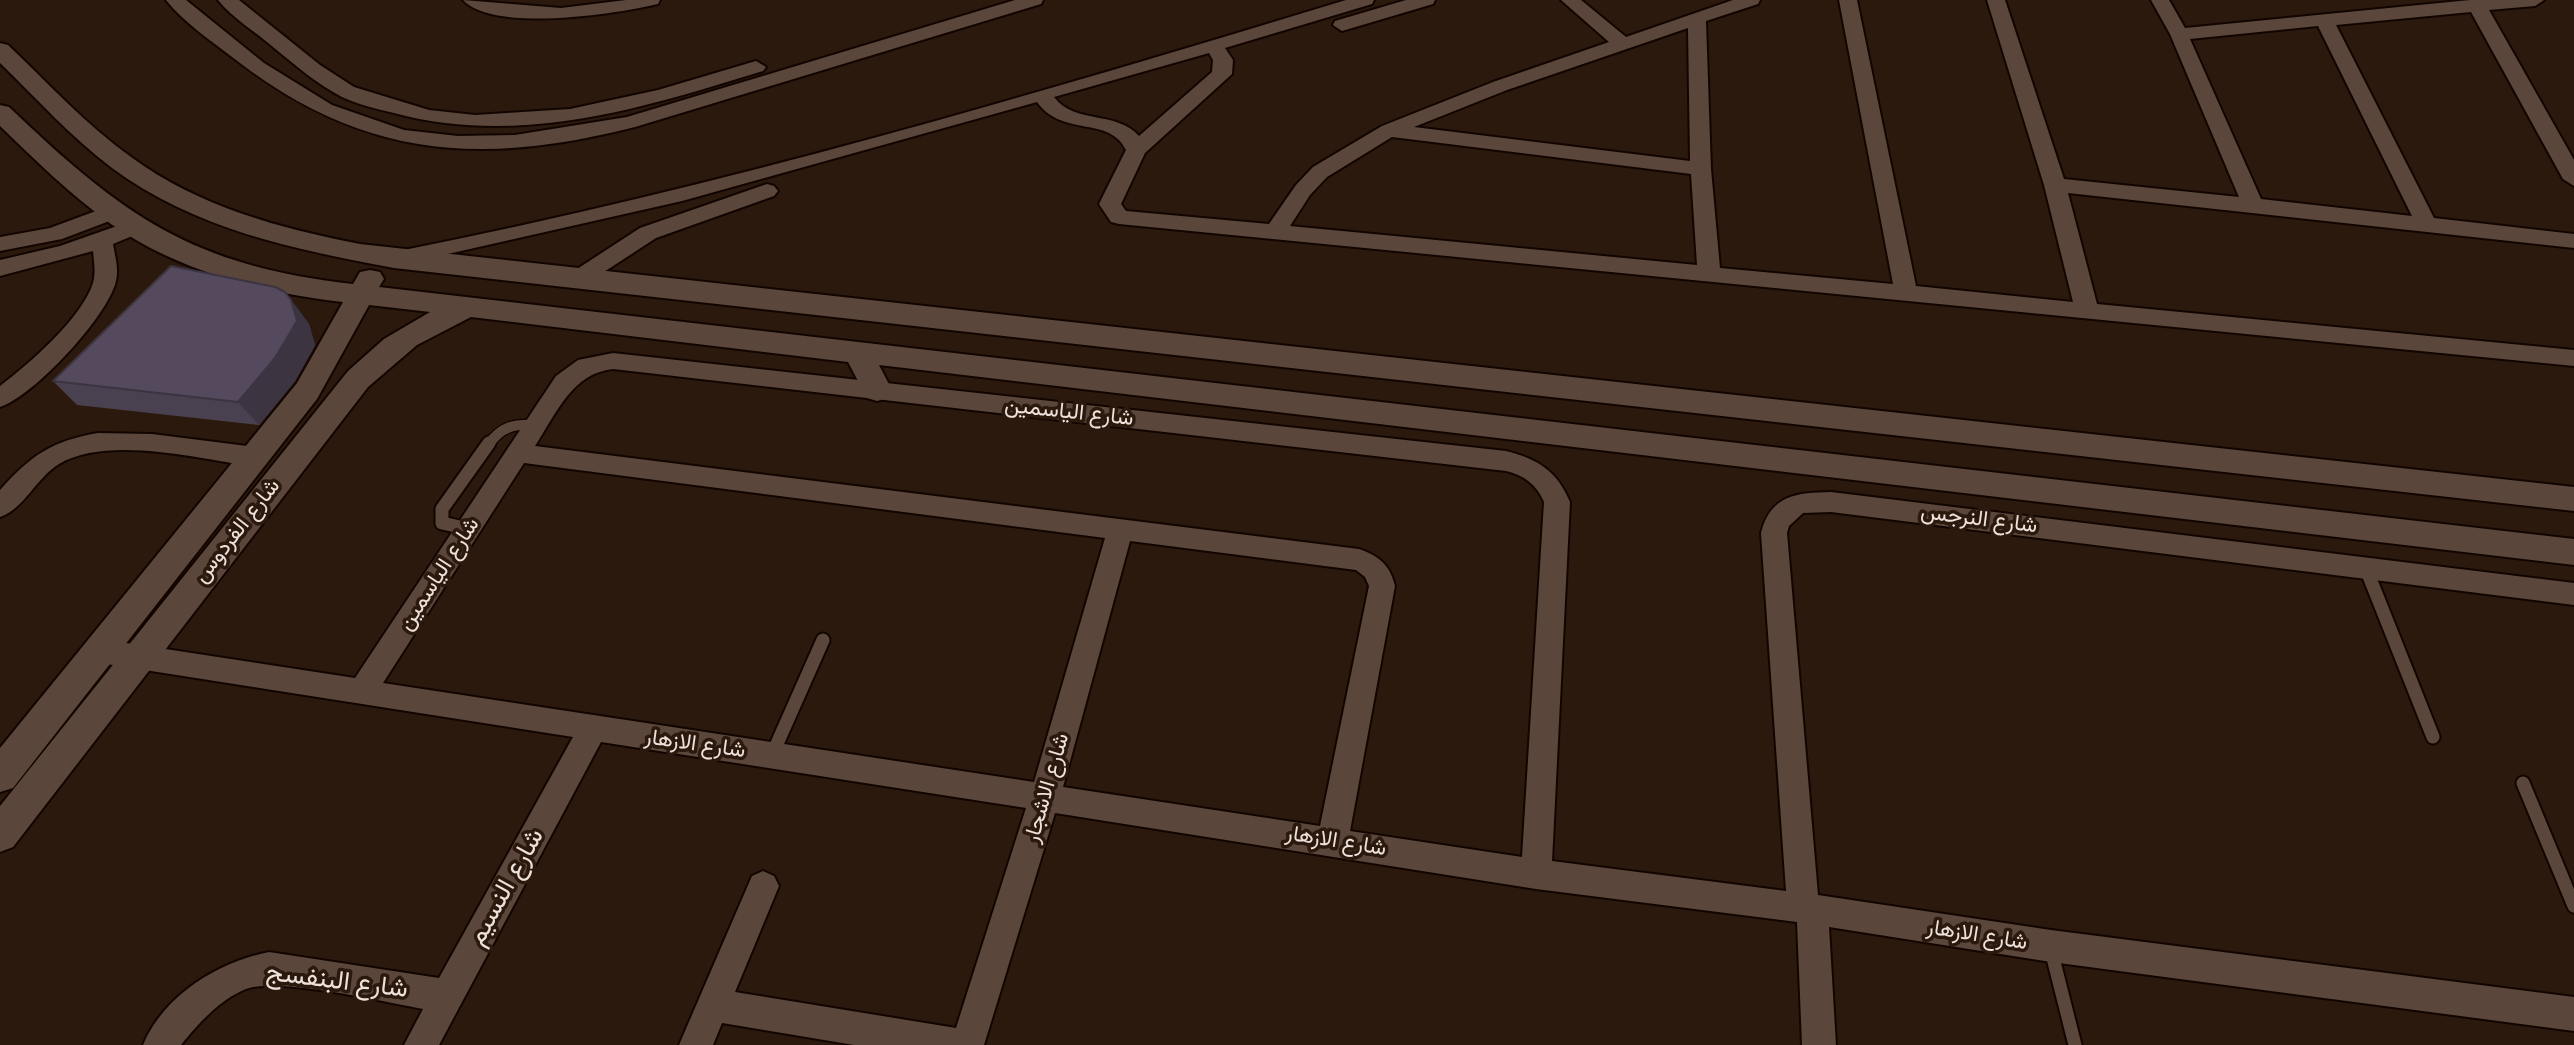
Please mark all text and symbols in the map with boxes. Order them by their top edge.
street label: شارع الياسمين [1003,392,1135,432]
street label: شارع الفردوس [188,474,286,588]
street label: شارع النرجس [1919,499,2039,539]
street label: شارع الياسمين [393,513,485,635]
street label: شارع الازهار [643,724,747,764]
street label: شارع الاشجار [1019,730,1075,846]
street label: شارع الازهار [1284,820,1388,862]
street label: شارع النسيم [461,823,551,951]
street label: شارع الازهار [1925,914,2029,956]
street label: شارع البنفسج [264,957,410,1005]

